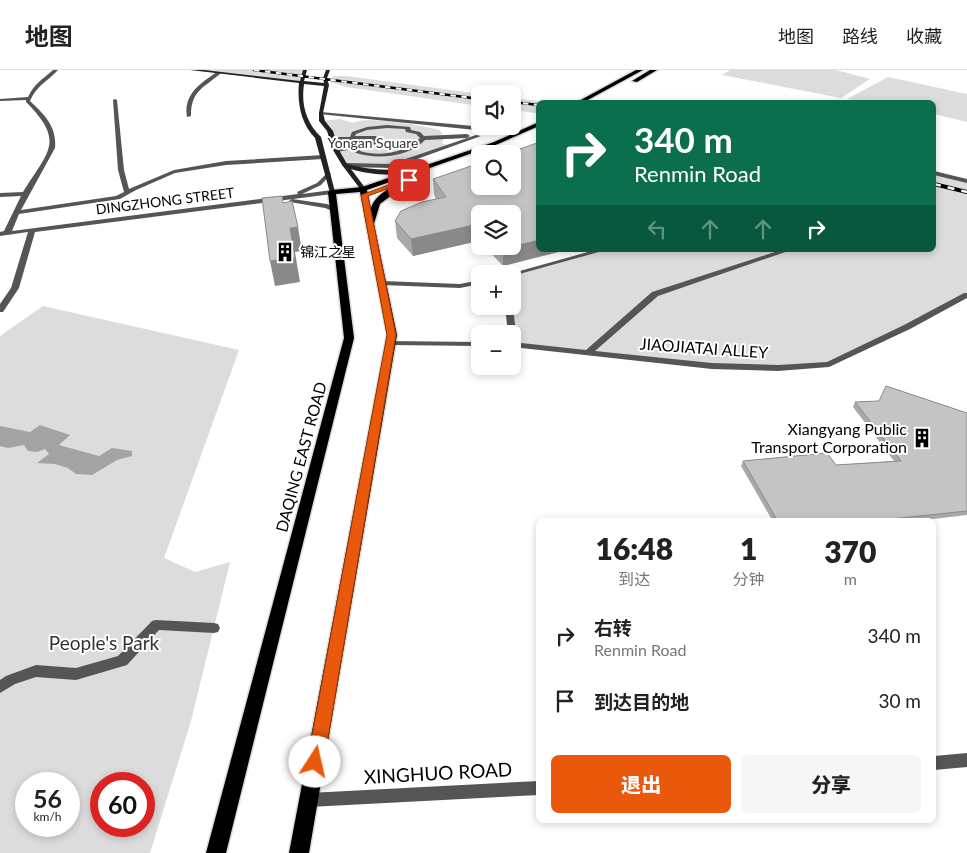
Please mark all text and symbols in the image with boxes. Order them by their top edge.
text: 地图 [25,21,73,50]
text: 地图 [778,25,814,47]
text: 路线 [842,25,878,47]
text: 收藏 [906,25,942,47]
map controls [471,85,521,375]
button: sound [471,85,521,135]
text: 340 m [634,118,733,160]
icon: right [551,120,616,185]
park label: Yongan Square [328,134,418,151]
button: search [471,145,521,195]
pin [388,159,430,201]
text: Renmin Road [634,160,761,187]
icon: arrive [395,166,423,194]
street label: DINGZHONG STREET [95,183,236,217]
button: layers [471,205,521,255]
icon: left [643,215,671,243]
icon: ahead [696,215,724,243]
icon: ahead [749,215,777,243]
icon: right [802,215,830,243]
building icon: 锦江之星 [274,241,296,263]
place label: 锦江之星 [300,243,356,260]
button: + [471,265,521,315]
button: − [471,325,521,375]
street label: JIAOJIATAI ALLEY [639,334,769,361]
street label: DAQING EAST ROAD [271,380,330,534]
place label: Xiangyang Public Transport Corporation [751,419,907,456]
building icon: Xiangyang Public Transport Corporation [911,427,933,449]
text: 16:48 [596,530,673,566]
text: 1 [740,530,757,566]
text: 370 [824,533,876,569]
text: 到达 [618,569,650,588]
text: 分钟 [733,569,765,588]
text: m [844,569,857,588]
text: 右转 [594,616,632,639]
icon: right [551,622,579,650]
text: 340 m [867,624,921,647]
park label: People's Park [49,631,160,654]
text: Renmin Road [594,640,686,659]
icon: arrive [551,687,579,715]
text: 30 m [878,689,921,712]
text: 到达目的地 [594,690,689,713]
position arrow [288,735,340,787]
button: 退出 [551,755,731,813]
button: 分享 [741,755,921,813]
street label: XINGHUO ROAD [363,757,513,788]
speed limit sign: 60 [90,772,155,837]
text: 56 [33,783,62,813]
text: km/h [33,809,62,824]

